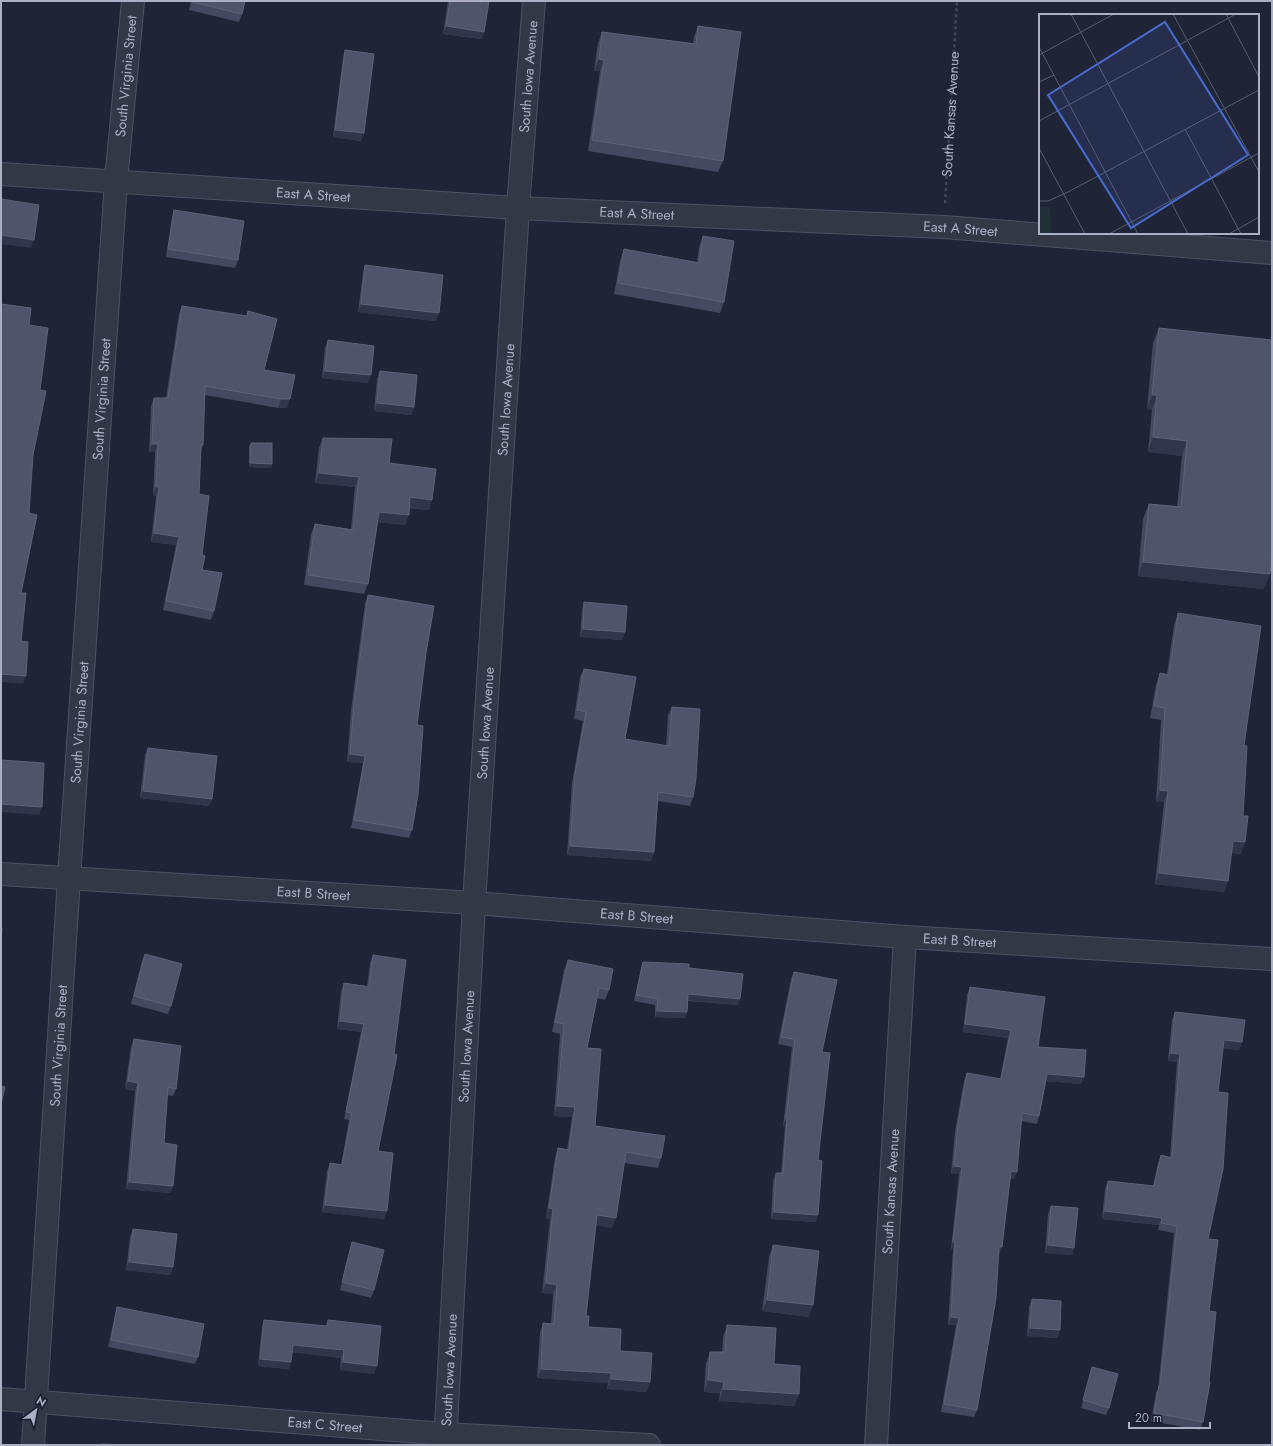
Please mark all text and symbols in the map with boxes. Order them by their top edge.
street label: South Virginia Street [110,14,142,138]
inset map [1039,14,1259,234]
street label: South Iowa Avenue [514,20,542,133]
street label: South Kansas Avenue [937,51,964,177]
street label: East A Street [275,182,352,207]
street label: East A Street [599,202,675,225]
street label: East A Street [923,216,999,241]
street label: South Virginia Street [87,337,115,461]
street label: South Iowa Avenue [492,343,519,457]
street label: South Virginia Street [65,660,94,784]
street label: South Iowa Avenue [472,666,499,780]
street label: East B Street [276,881,351,905]
street label: East B Street [599,903,674,929]
street label: East B Street [923,928,997,952]
street label: South Virginia Street [44,984,72,1107]
street label: South Iowa Avenue [453,990,479,1103]
street label: South Kansas Avenue [877,1128,904,1255]
street label: South Iowa Avenue [436,1313,462,1427]
north arrow [16,1390,56,1430]
text: N [33,1392,49,1411]
scale bar [1129,1404,1210,1430]
text: 20 m [1135,1409,1162,1427]
street label: East C Street [287,1412,364,1438]

